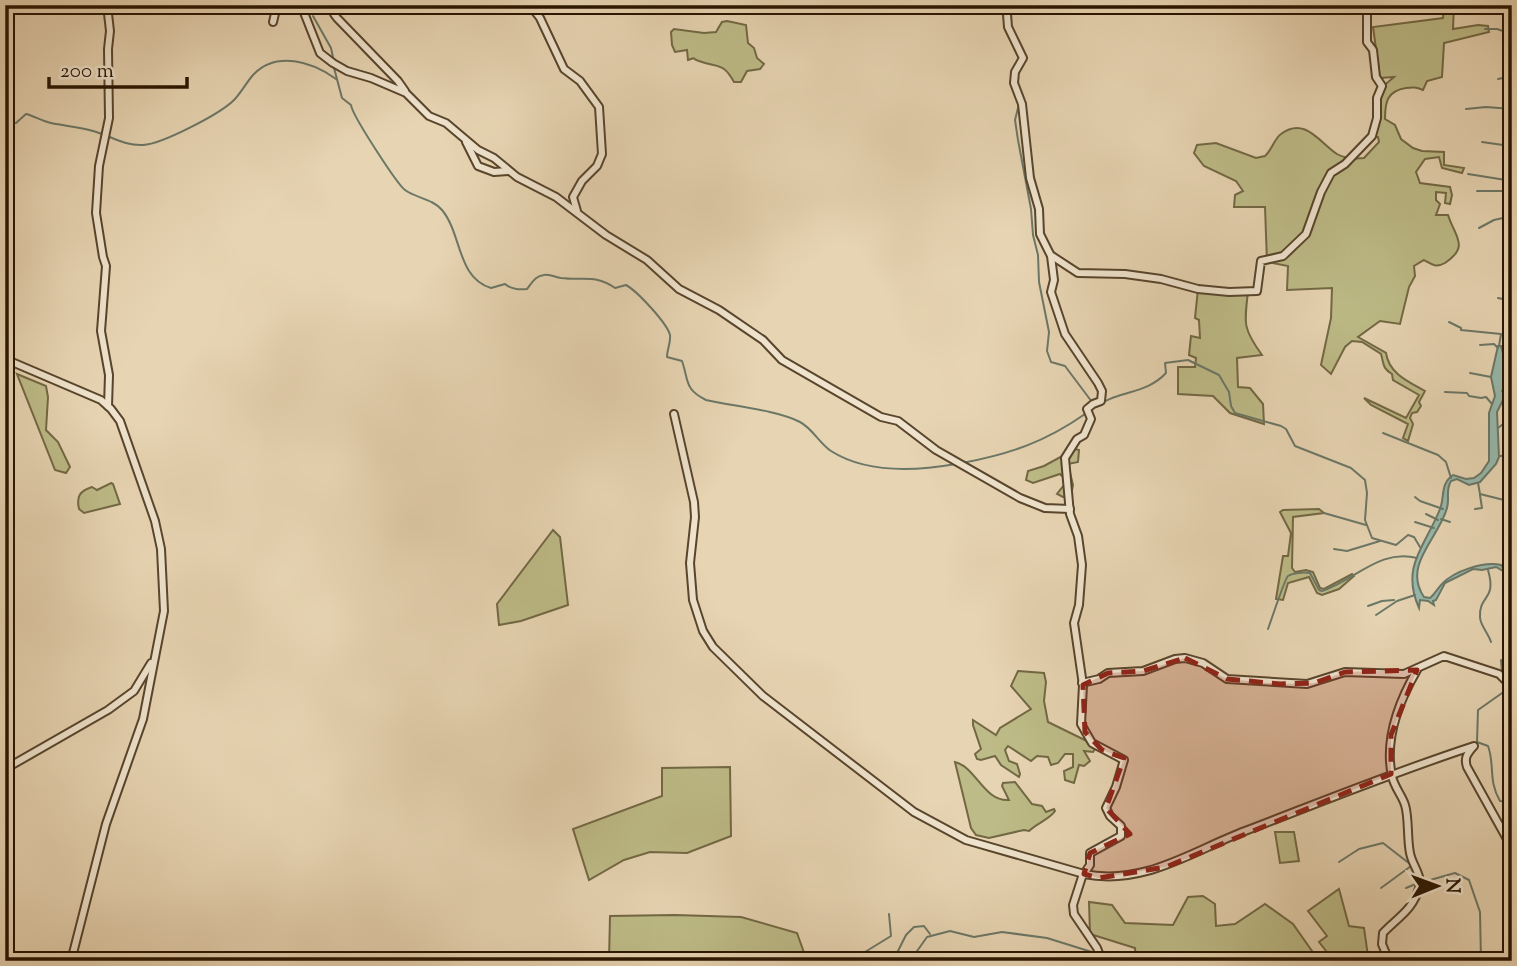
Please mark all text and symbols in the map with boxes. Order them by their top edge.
scale bar [49,46,187,90]
text: 200 m [60,57,114,87]
north arrow [1402,850,1472,920]
text: N [1438,878,1465,894]

